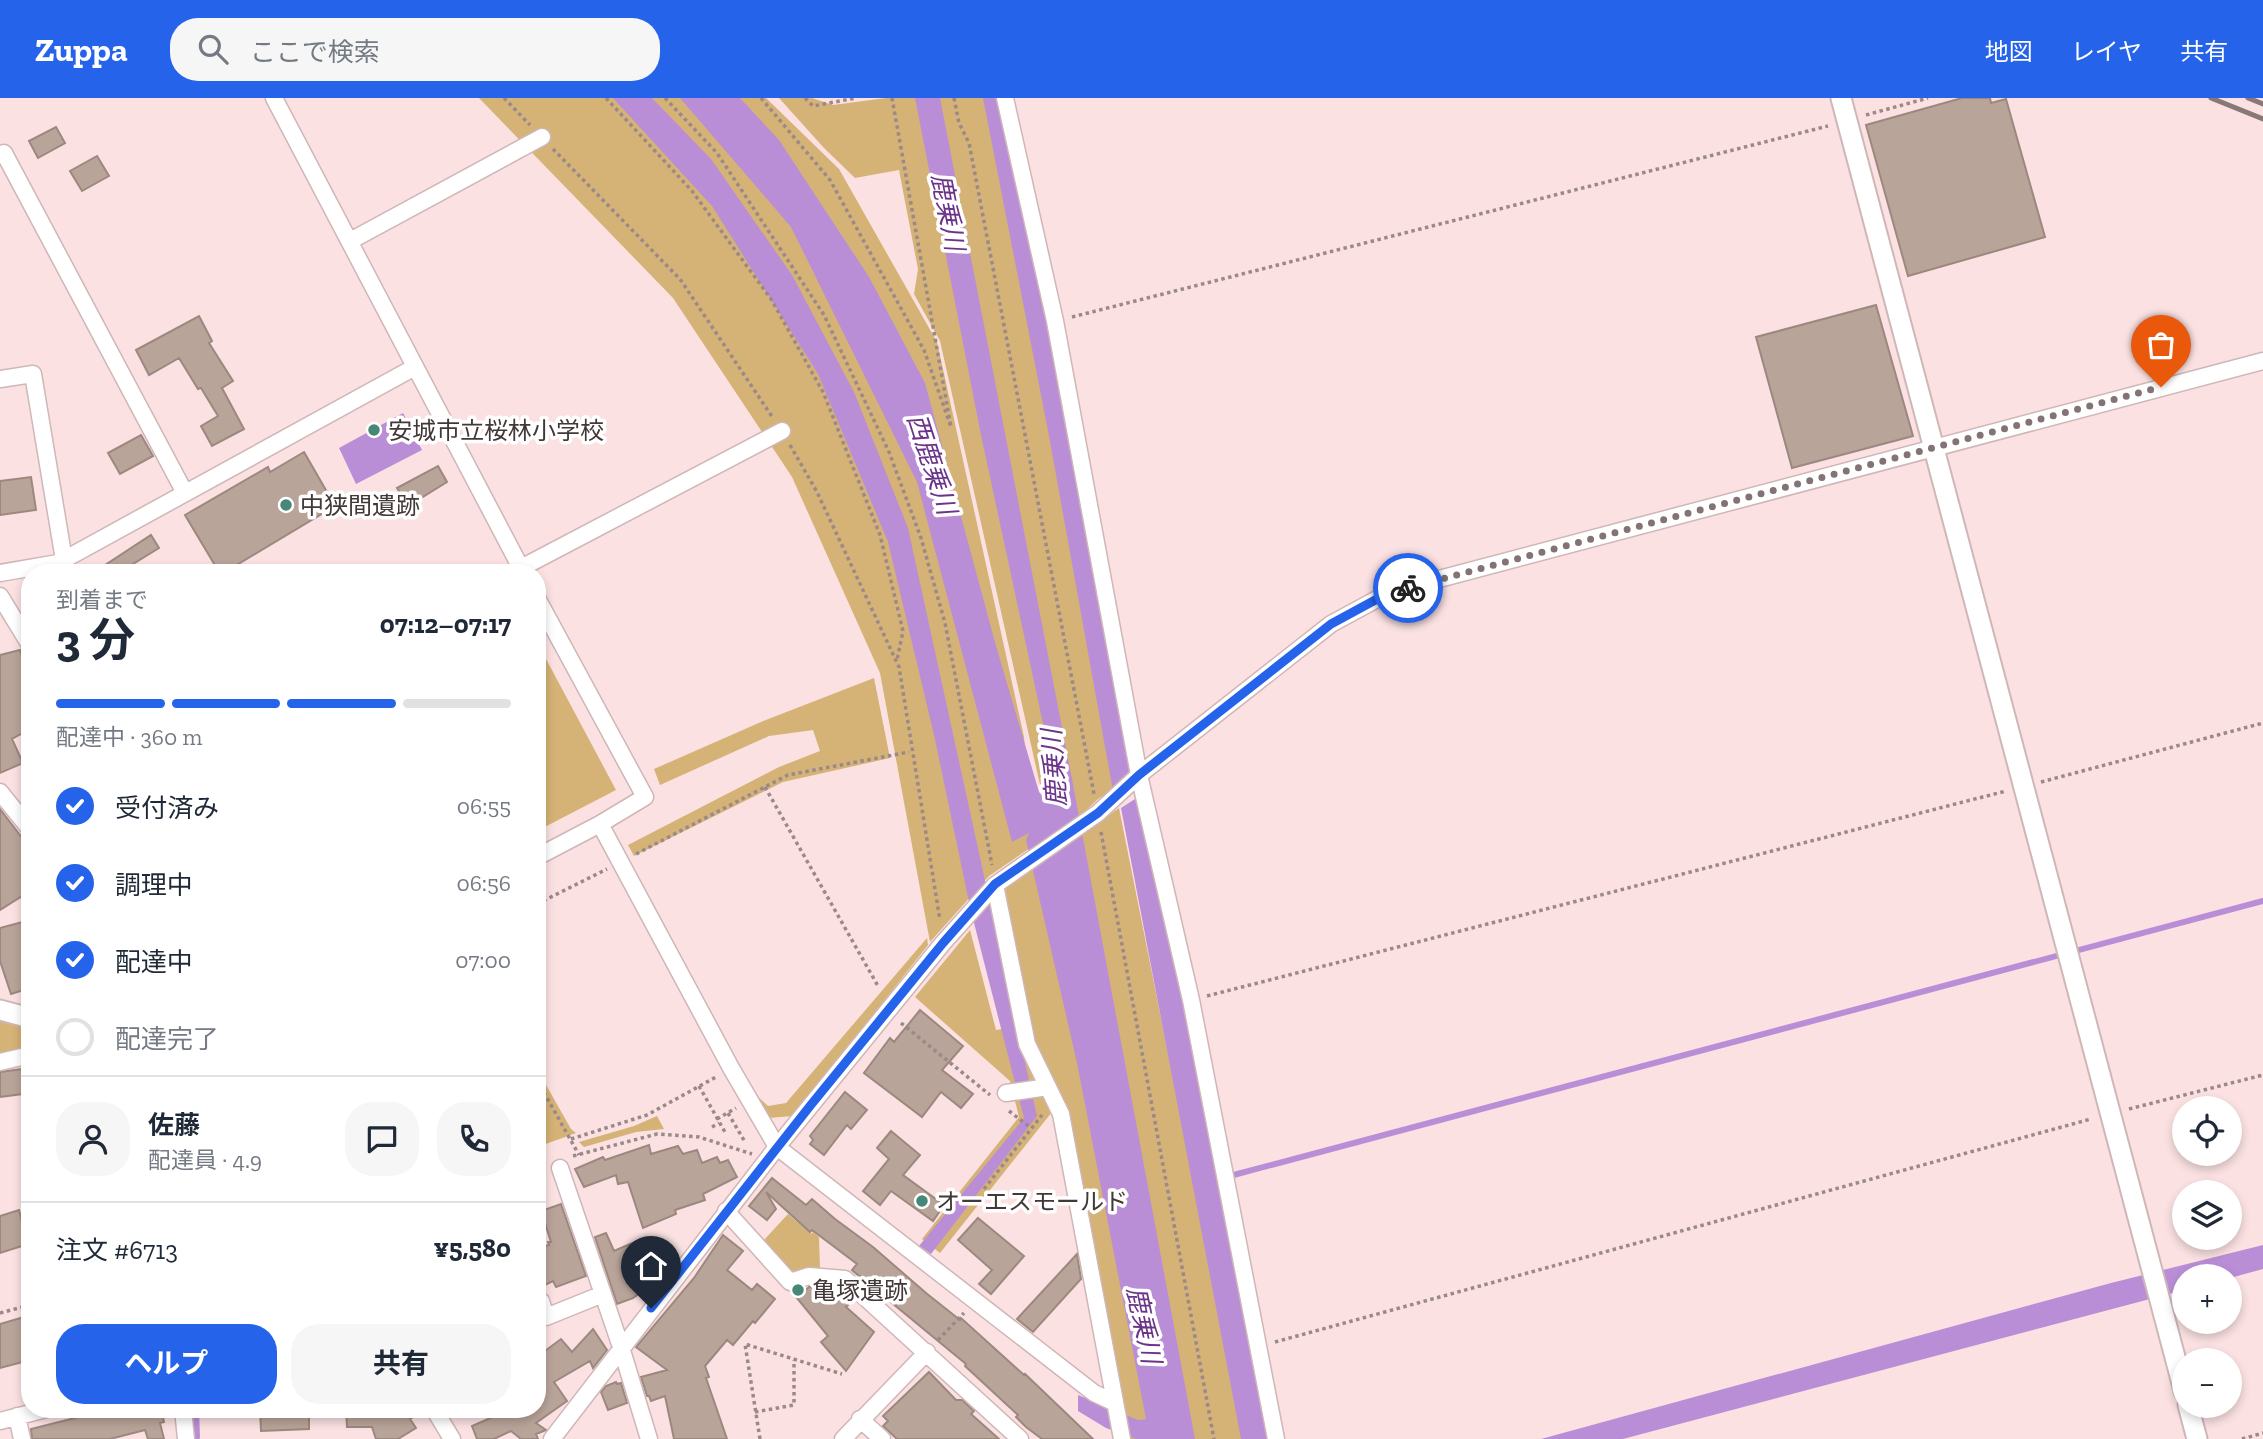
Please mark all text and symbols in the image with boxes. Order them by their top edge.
search box [170,18,660,81]
text: Zuppa [35,30,128,69]
icon: search [194,30,232,68]
text: ここで検索 [250,36,380,68]
text: 地図 [1985,37,2033,66]
text: レイヤ [2071,37,2142,66]
text: 共有 [2180,37,2228,66]
water label: 鹿乗川 [925,171,972,256]
pin [2131,315,2191,387]
icon: bag [2142,326,2180,364]
water label: 西鹿乗川 [901,410,964,521]
place label: 安城市立桜林小学校 [388,416,604,445]
marker: 安城市立桜林小学校 [366,422,382,438]
place label: 中狭間遺跡 [300,491,420,520]
marker: 中狭間遺跡 [278,497,294,513]
courier [1373,553,1443,623]
icon: bike [1389,569,1427,607]
text: 到着まで [56,586,148,614]
text: 07:12–07:17 [380,608,511,640]
text: 3 分 [56,613,135,668]
text: 配達中 · 360 m [56,723,202,751]
water label: 鹿乗川 [1035,725,1073,808]
icon: check [56,787,94,825]
text: 受付済み [115,792,219,824]
text: 06:55 [457,792,511,820]
icon: check [56,864,94,902]
text: 調理中 [115,869,193,901]
text: 06:56 [456,869,511,897]
icon: check [56,941,94,979]
text: 配達中 [115,946,193,978]
text: 07:00 [455,946,511,974]
text: 配達完了 [115,1023,219,1055]
map controls [2172,1096,2242,1418]
button: locate [2172,1096,2242,1166]
button: person [56,1102,130,1176]
button: chat [345,1102,419,1176]
button: phone [437,1102,511,1176]
text: 佐藤 [148,1109,200,1141]
text: 配達員 · 4.9 [148,1146,262,1174]
button: layers [2172,1180,2242,1250]
place label: オーエスモールド [936,1187,1128,1216]
marker: オーエスモールド [914,1193,930,1209]
text: ¥5,580 [434,1232,511,1264]
text: 注文 #6713 [56,1234,178,1266]
pin [621,1236,681,1308]
icon: home [632,1247,670,1285]
button: + [2172,1264,2242,1334]
place label: 亀塚遺跡 [812,1276,908,1305]
marker: 亀塚遺跡 [790,1282,806,1298]
water label: 鹿乗川 [1120,1284,1168,1369]
button: ヘルプ [56,1324,277,1404]
button: 共有 [291,1324,511,1404]
button: − [2172,1348,2242,1418]

